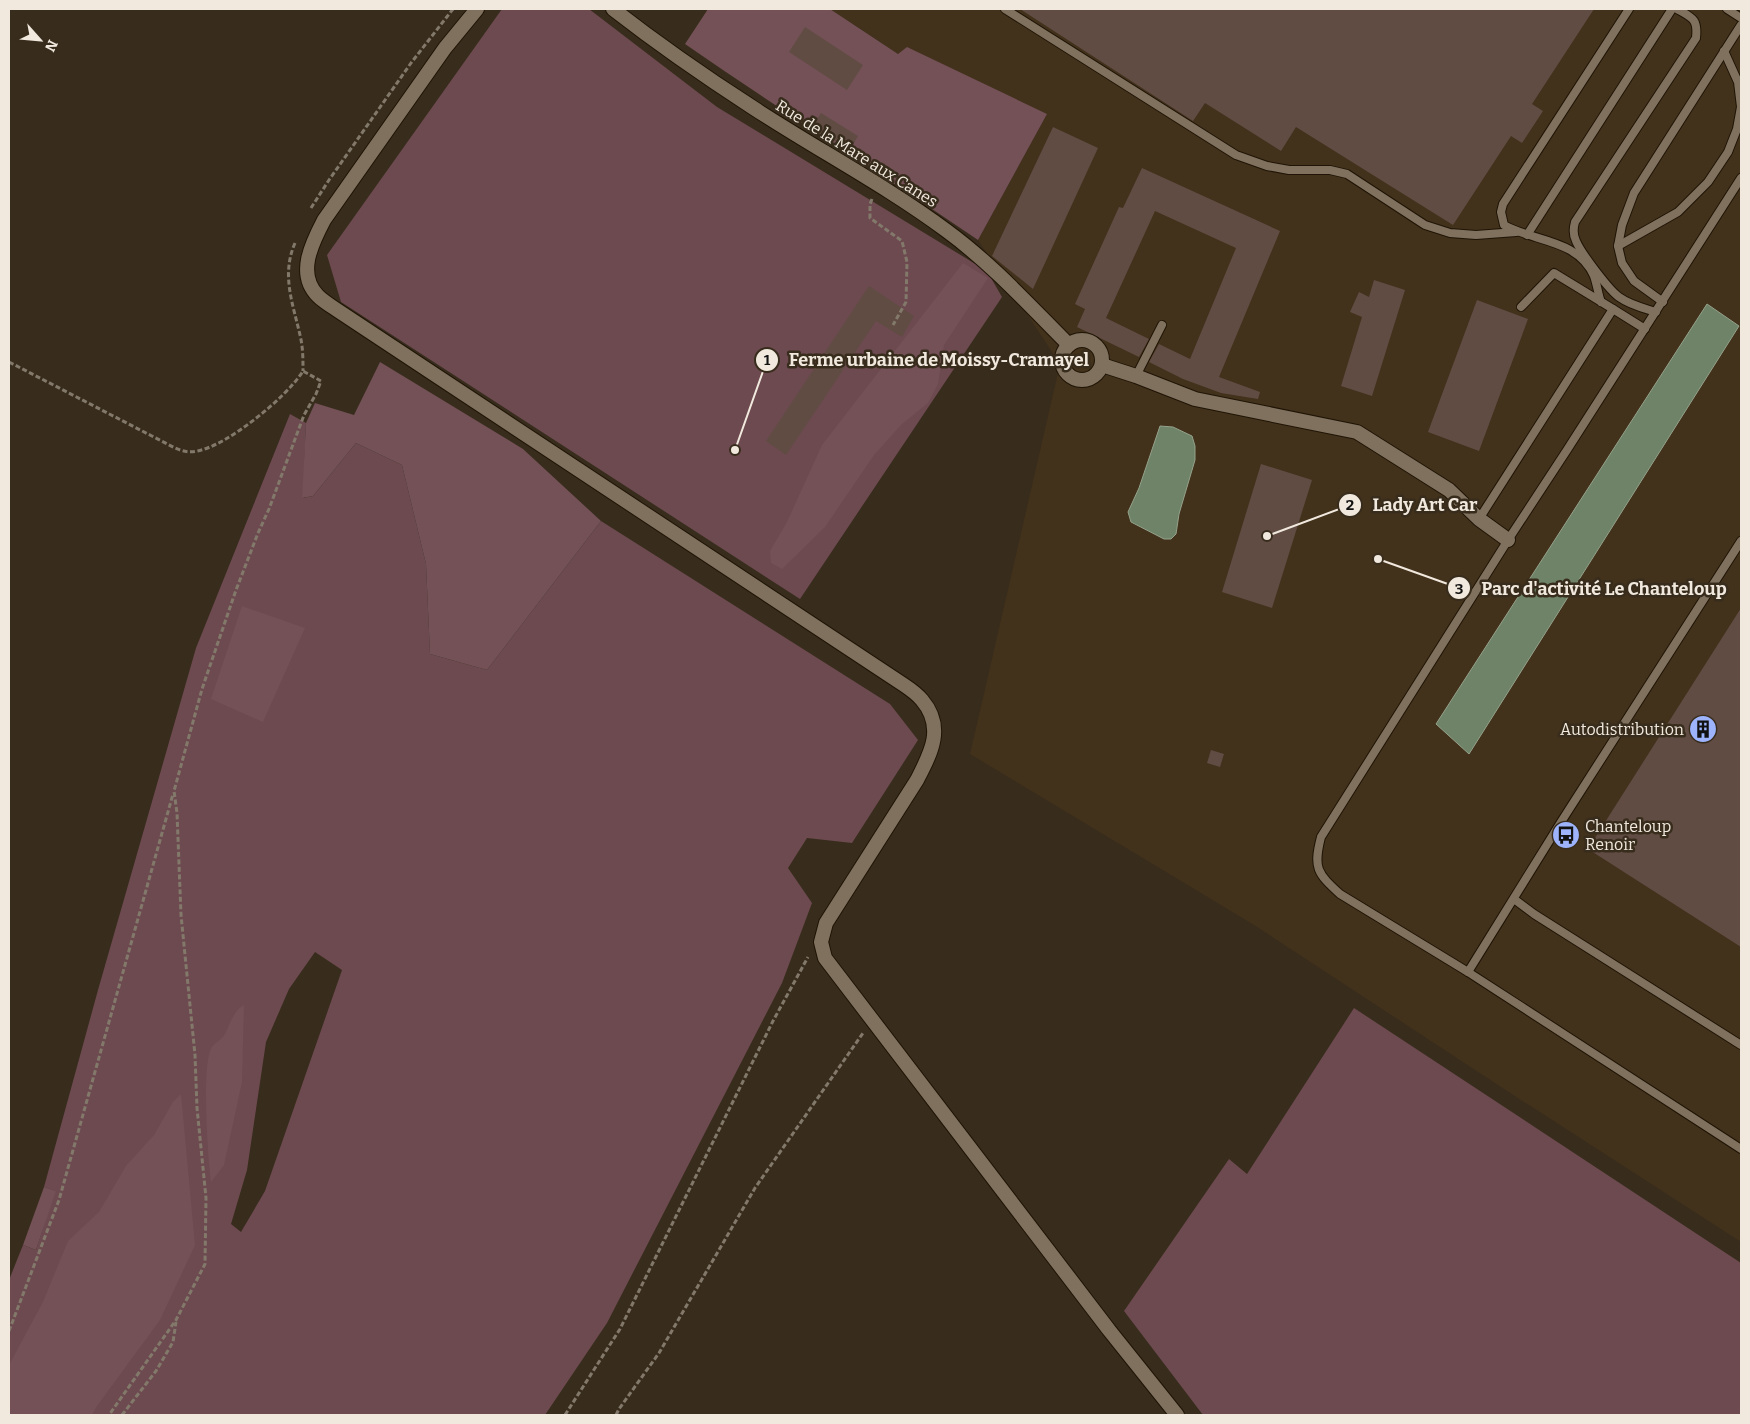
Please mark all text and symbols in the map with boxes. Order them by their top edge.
north arrow [15,15,65,65]
text: N [41,37,61,55]
street label: Rue de la Mare aux Canes [772,96,941,211]
callout: Ferme urbaine de Moissy-Cramayel [754,343,1100,376]
text: Ferme urbaine de Moissy-Cramayel [789,349,1090,371]
text: 1 [764,351,771,369]
callout: Lady Art Car [1337,488,1487,521]
text: Lady Art Car [1373,494,1478,516]
text: 2 [1346,496,1354,514]
callout: Parc d'activité Le Chanteloup [1447,572,1737,605]
text: Parc d'activité Le Chanteloup [1481,578,1727,600]
text: 3 [1455,580,1463,598]
building icon: Autodistribution [1688,714,1718,744]
place label: Autodistribution [1560,720,1684,739]
place label: Chanteloup Renoir [1585,817,1671,854]
bus stop icon: Chanteloup Renoir [1551,820,1581,850]

